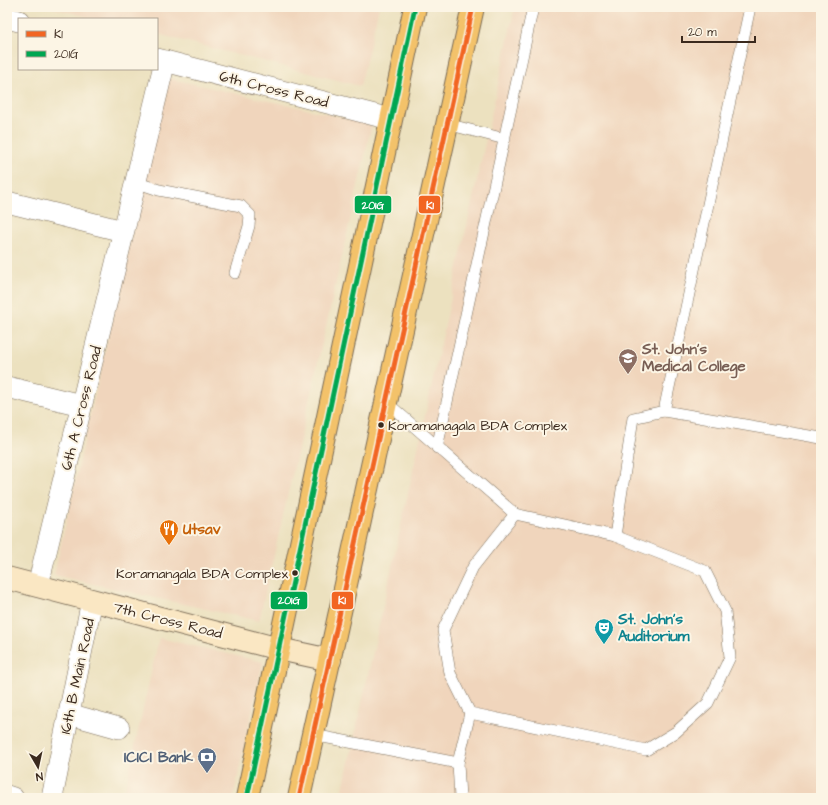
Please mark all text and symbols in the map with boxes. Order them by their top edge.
legend [18,18,158,70]
scale bar [682,18,755,44]
text: 20 m [688,24,717,41]
text: K1 [54,26,63,43]
text: 201G [54,46,79,63]
street label: 6th Cross Road [217,66,331,113]
line badge: 201G [354,195,392,214]
line badge: K1 [418,195,441,214]
text: 201G [361,198,385,213]
text: K1 [426,198,435,213]
place label: St. John's Medical College [641,339,746,379]
street label: 6th A Cross Road [56,343,107,472]
school or university icon: St. John's Medical College [617,347,639,375]
place label: Koramanagala BDA Complex [388,416,567,436]
marker: Koramanagala BDA Complex [376,420,386,430]
restaurant icon: Utsav [158,518,180,546]
place label: Utsav [183,519,221,540]
place label: Koramangala BDA Complex [116,564,288,584]
marker: Koramangala BDA Complex [290,568,300,578]
line badge: 201G [270,591,308,610]
line badge: K1 [331,591,354,610]
text: 201G [277,593,301,608]
text: K1 [338,593,347,608]
street label: 7th Cross Road [111,597,225,644]
place label: St. John's Auditorium [617,609,690,647]
street label: 16th B Main Road [55,616,100,736]
theatre icon: St. John's Auditorium [593,617,615,645]
bank icon: ICICI Bank [196,746,218,774]
north arrow [18,747,58,787]
place label: ICICI Bank [124,747,194,768]
text: N [35,768,44,784]

